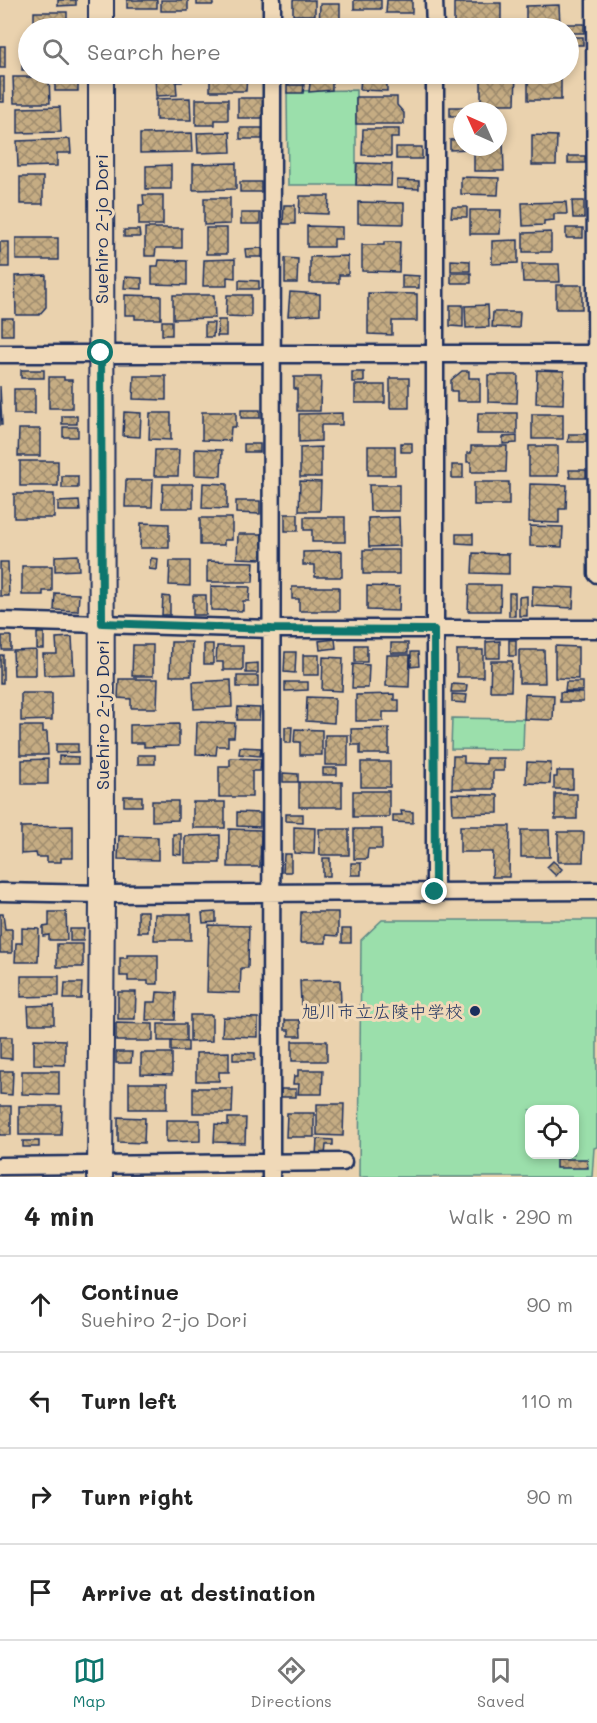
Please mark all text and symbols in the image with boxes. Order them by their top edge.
search box [18,18,579,84]
icon: search [39,35,72,68]
text: Search here [87,37,221,66]
north arrow [453,102,507,156]
street label: Suehiro 2-jo Dori [89,154,113,304]
route start [87,339,113,365]
street label: Suehiro 2-jo Dori [90,640,114,790]
route end [421,878,447,904]
place label: 旭川市立広陵中学校 [301,999,463,1023]
marker: 旭川市立広陵中学校 [468,1004,482,1018]
map controls [525,1105,579,1159]
button: locate [525,1105,579,1159]
text: 4 min [24,1199,94,1233]
text: Walk · 290 m [448,1203,573,1229]
text: Continue [81,1277,179,1306]
icon: ahead [24,1288,57,1321]
text: 90 m [527,1291,573,1317]
text: Suehiro 2-jo Dori [81,1306,248,1332]
icon: left [24,1384,57,1417]
text: Turn left [81,1386,177,1415]
text: 110 m [520,1387,573,1413]
icon: right [24,1480,57,1513]
text: Turn right [81,1482,193,1511]
text: 90 m [527,1483,573,1509]
icon: arrive [24,1576,57,1609]
text: Arrive at destination [81,1578,316,1607]
tab: Map [73,1654,106,1711]
tab: Directions [251,1654,332,1711]
tab: Saved [477,1654,524,1711]

